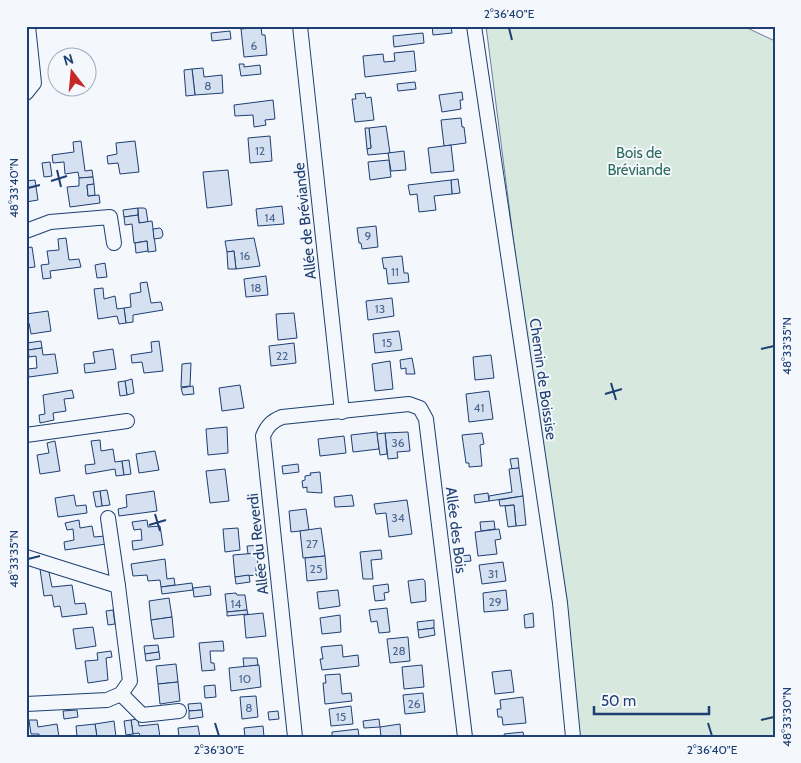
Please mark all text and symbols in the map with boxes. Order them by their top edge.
text: 2°36'40"E [484,6,535,21]
house number: 6 [251,38,258,53]
north arrow [48,48,98,98]
text: N [61,49,76,70]
house number: 8 [204,78,212,93]
house number: 12 [255,143,265,158]
park label: Bois de Bréviande [607,144,671,179]
text: 48°33'40"N [6,158,21,218]
street label: Allée de Bréviande [290,161,320,280]
house number: 14 [265,210,275,225]
house number: 9 [365,228,372,243]
house number: 16 [240,248,251,263]
house number: 11 [391,264,399,279]
house number: 18 [250,280,262,295]
house number: 13 [375,301,385,316]
street label: Chemin de Boissise [526,317,560,441]
text: 48°33'35"N [779,317,794,375]
house number: 15 [382,335,392,350]
house number: 22 [276,348,288,363]
house number: 41 [474,400,484,415]
house number: 36 [391,435,405,450]
street label: Allée des Bois [442,486,470,574]
street label: Allée du Reverdi [244,492,272,596]
house number: 34 [391,510,405,525]
text: 48°33'35"N [6,530,21,588]
house number: 27 [306,536,318,551]
house number: 25 [310,561,322,576]
house number: 31 [488,566,498,581]
house number: 29 [488,594,502,609]
house number: 14 [231,596,241,611]
house number: 28 [392,643,406,658]
house number: 10 [239,671,251,686]
scale bar [594,683,708,715]
text: 48°33'30"N [779,687,794,747]
text: 50 m [601,692,636,710]
house number: 26 [407,696,421,711]
house number: 8 [245,700,253,715]
house number: 15 [336,709,346,724]
text: 2°36'30"E [194,742,245,757]
text: 2°36'40"E [687,742,738,757]

